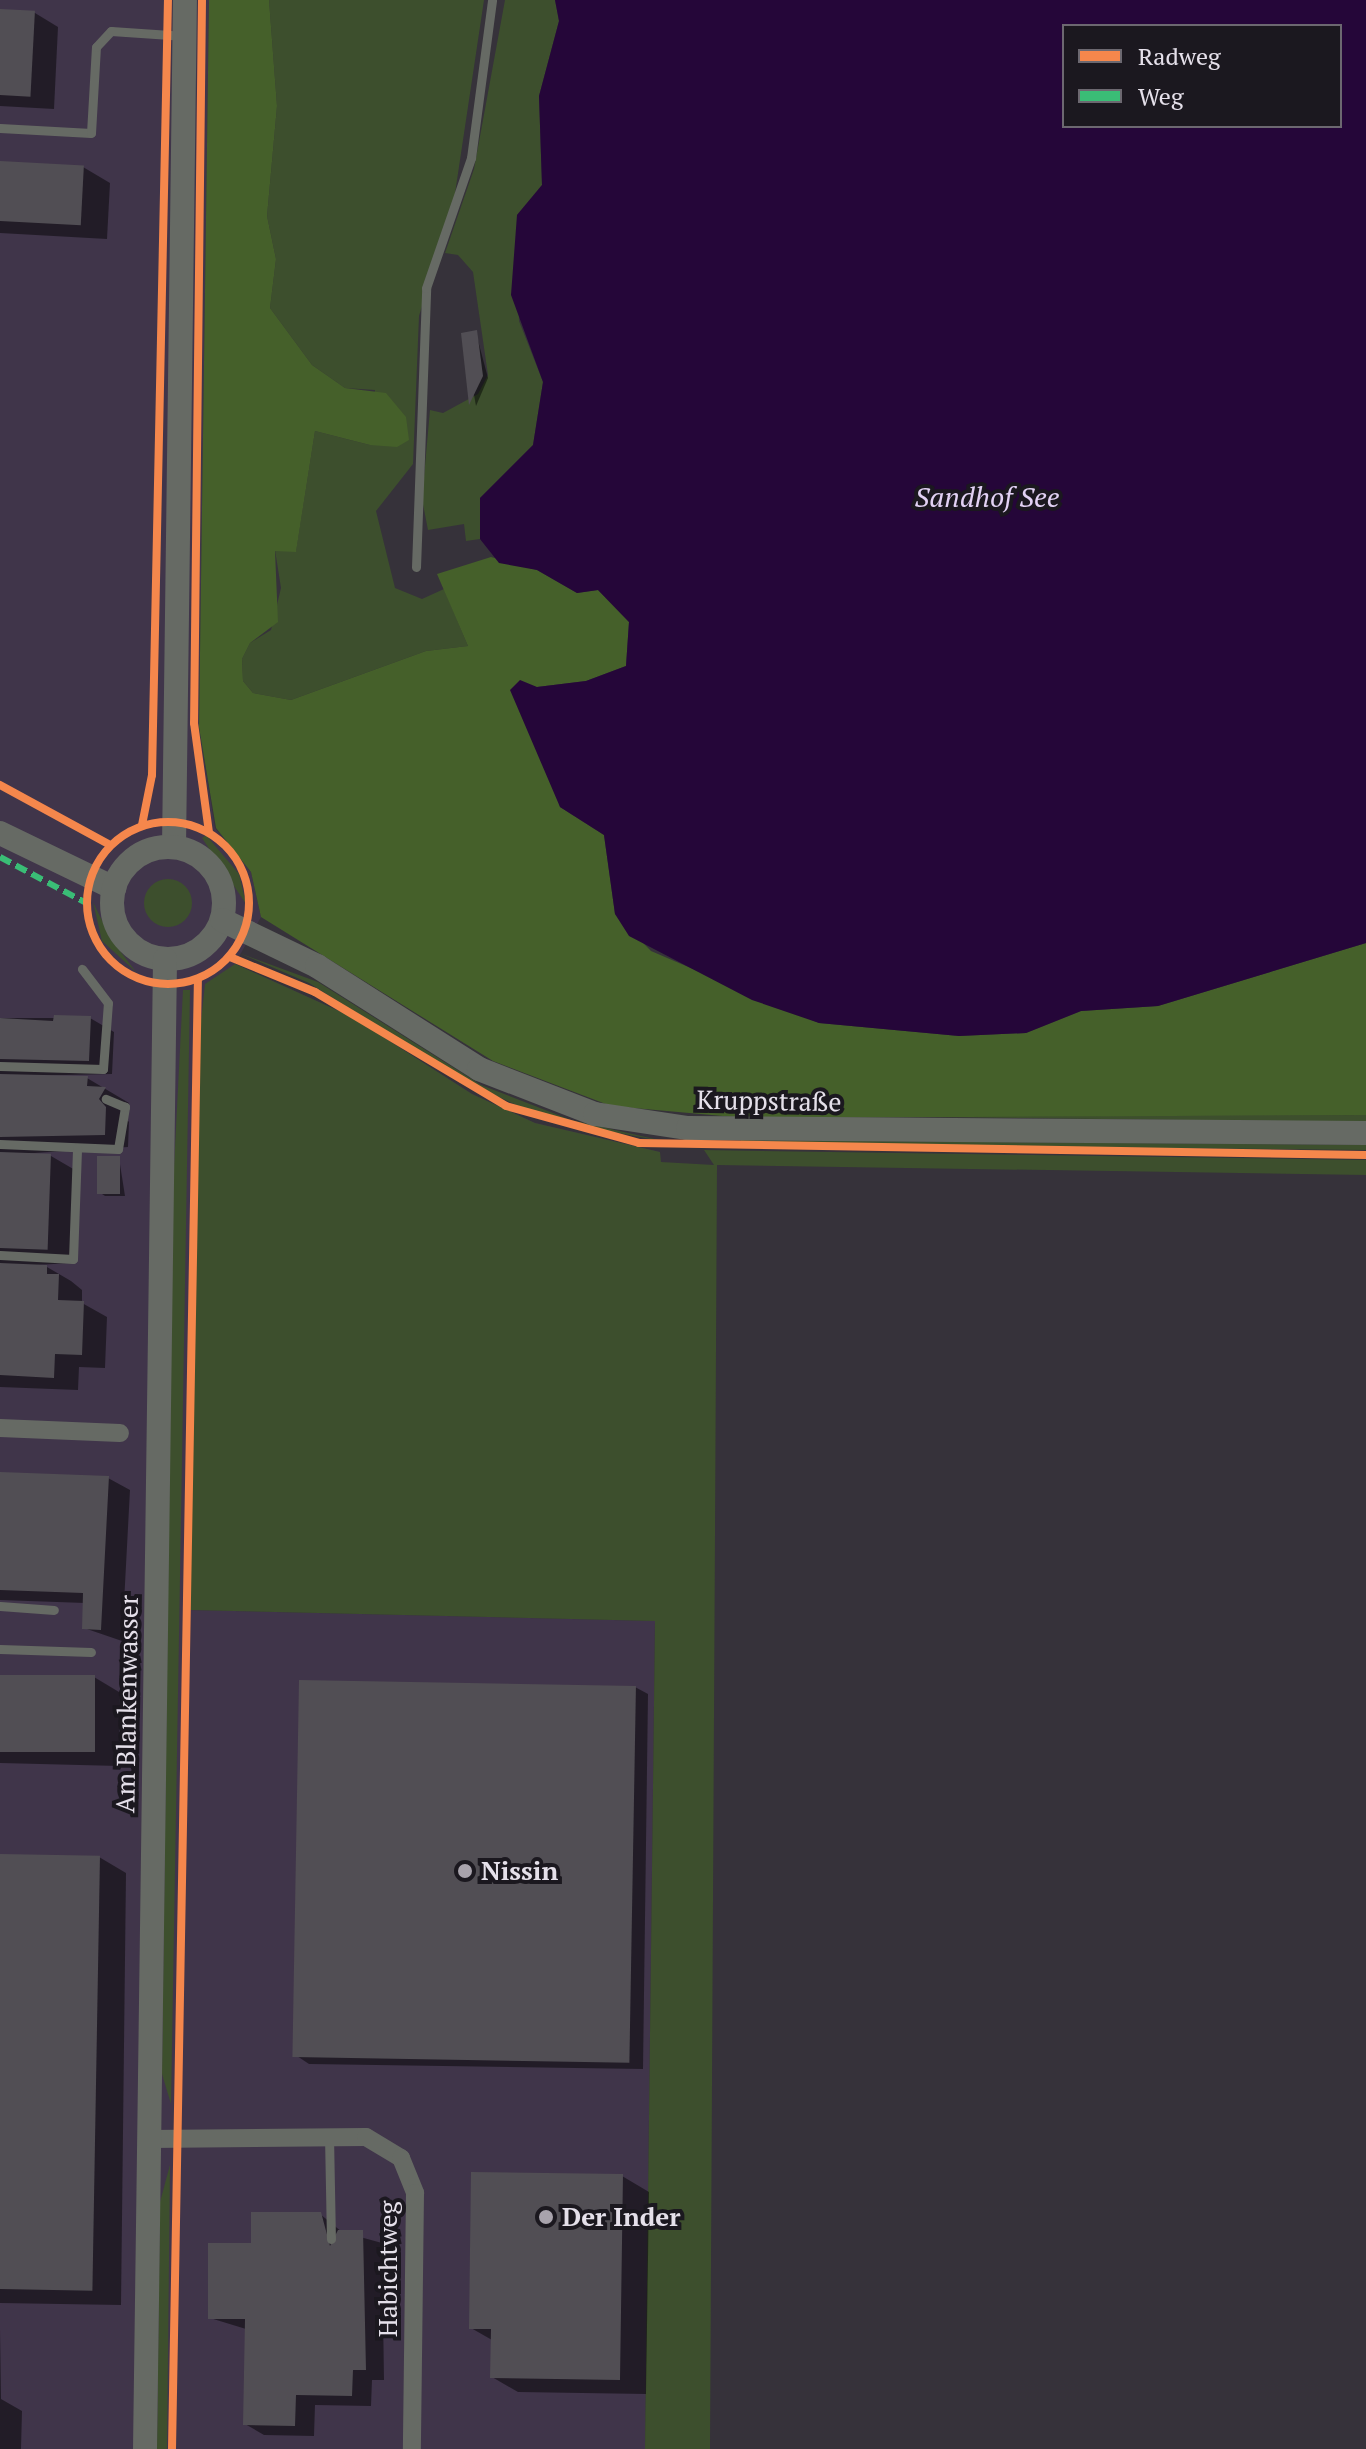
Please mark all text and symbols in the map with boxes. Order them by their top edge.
legend [1062,24,1342,128]
text: Radweg [1138,40,1221,72]
text: Weg [1138,80,1184,112]
water label: Sandhof See [915,480,1059,514]
street label: Kruppstraße [696,1084,842,1118]
street label: Am Blankenwasser [109,1595,145,1813]
place label: Nissin [481,1855,558,1887]
marker: Nissin [456,1862,474,1880]
street label: Habichtweg [372,2201,404,2337]
place label: Der Inder [562,2201,680,2233]
marker: Der Inder [537,2208,555,2226]

